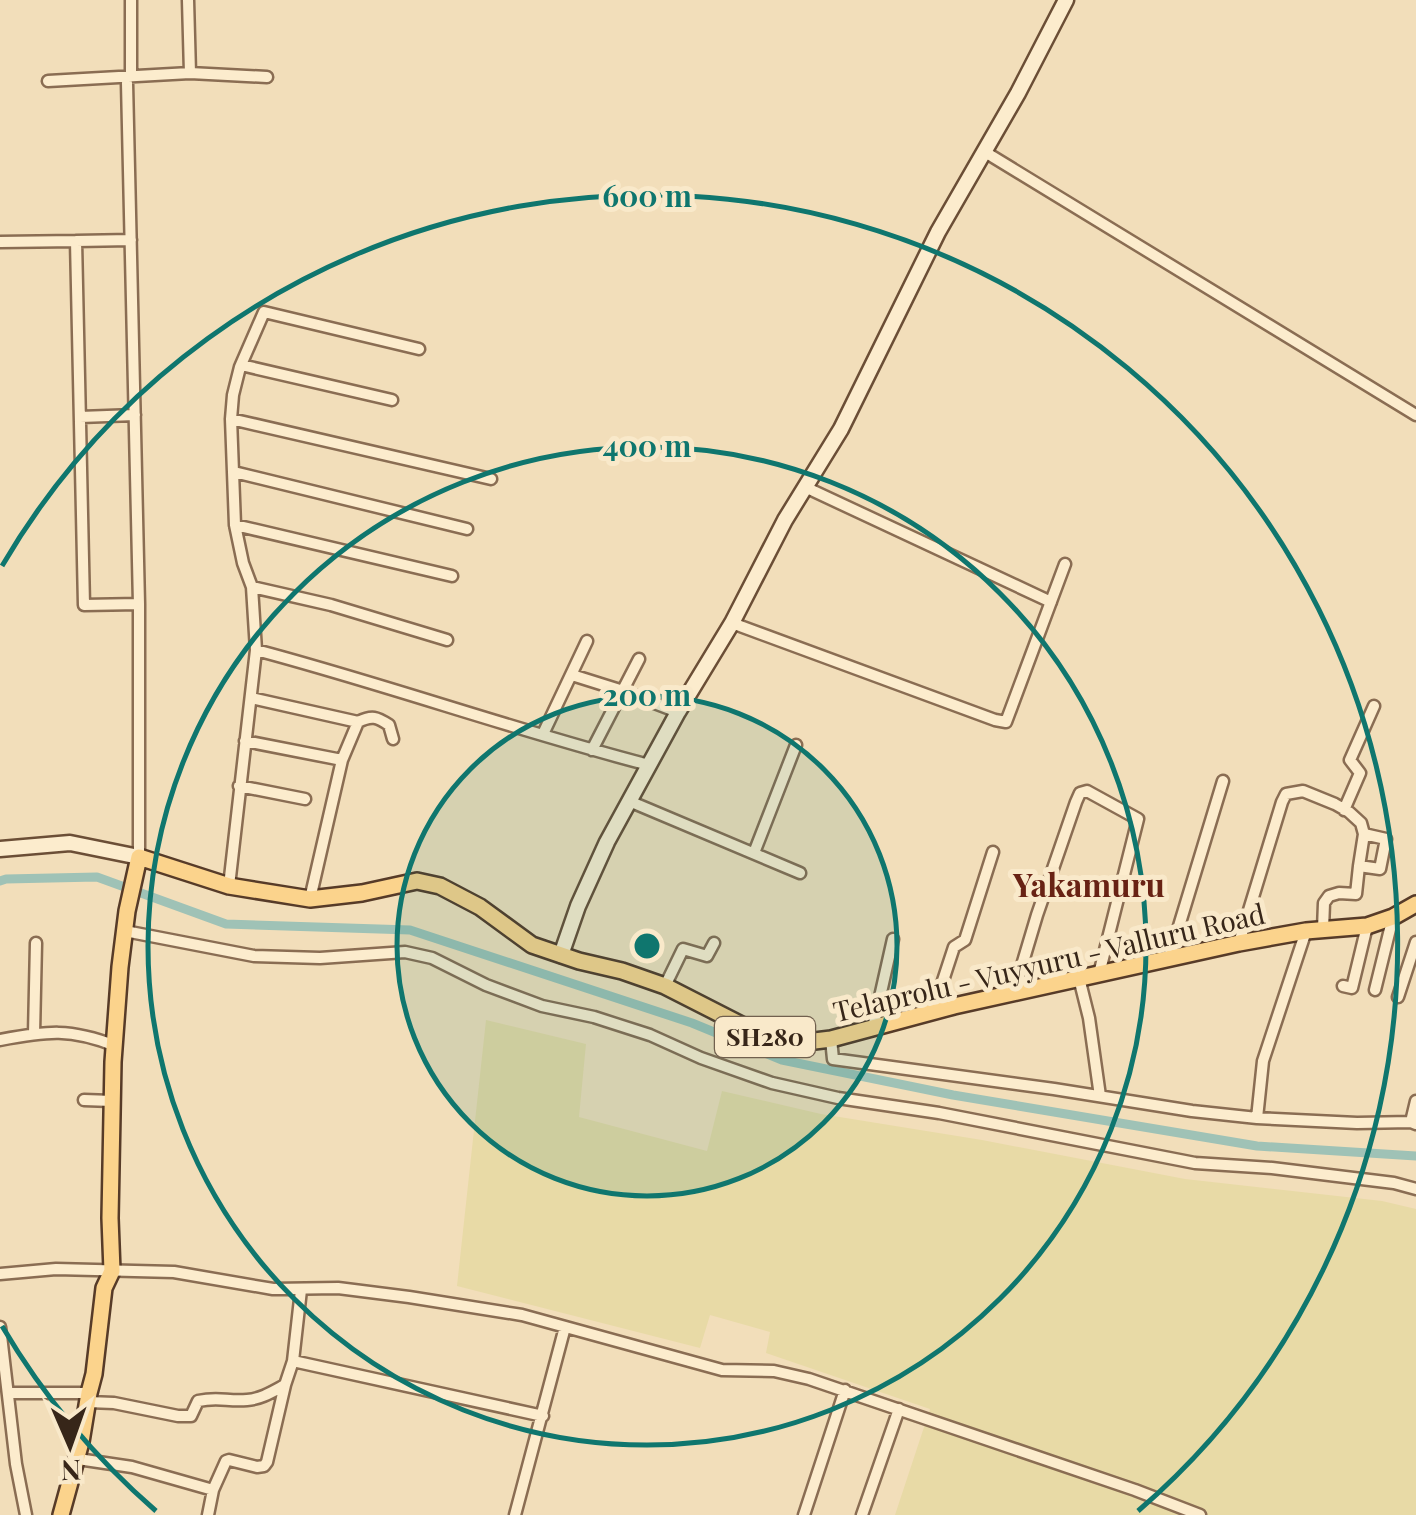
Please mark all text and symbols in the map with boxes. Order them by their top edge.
text: 600 m [602,175,692,215]
text: 400 m [603,425,691,465]
text: 200 m [603,674,691,714]
district label: Yakamuru [1012,862,1165,905]
street label: Telaprolu - Vuyyuru - Valluru Road [829,894,1268,1029]
centre of rings [629,928,665,964]
road number: SH280 [715,1017,815,1057]
north arrow [20,1395,120,1495]
text: N [60,1453,82,1490]

